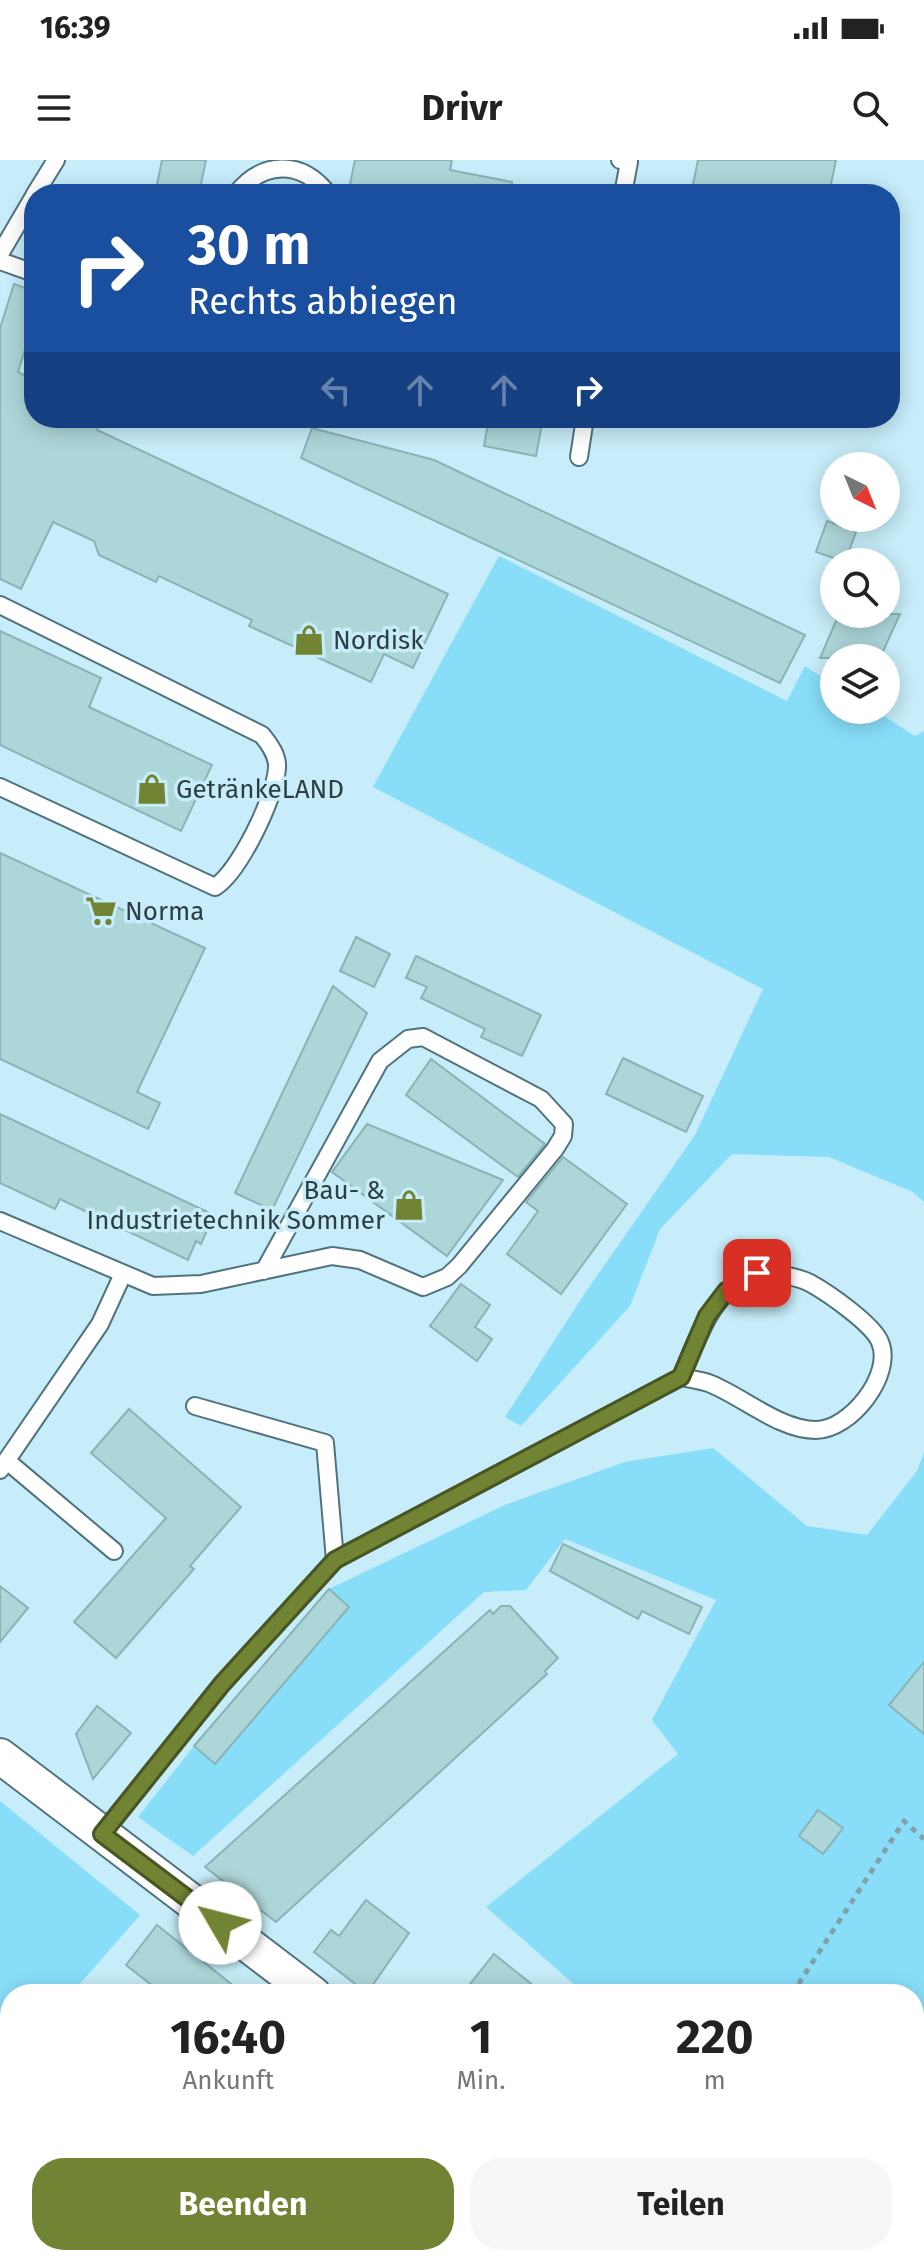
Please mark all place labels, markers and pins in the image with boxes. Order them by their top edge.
shop icon: Nordisk [292,623,326,657]
place label: Nordisk [333,625,424,656]
shop icon: GetränkeLAND [135,772,169,806]
place label: GetränkeLAND [176,774,344,805]
supermarket icon: Norma [84,894,118,928]
place label: Norma [125,896,204,927]
place label: Bau- & Industrietechnik Sommer [87,1175,385,1236]
shop icon: Bau- & Industrietechnik Sommer [392,1188,426,1222]
pin [723,1239,791,1307]

